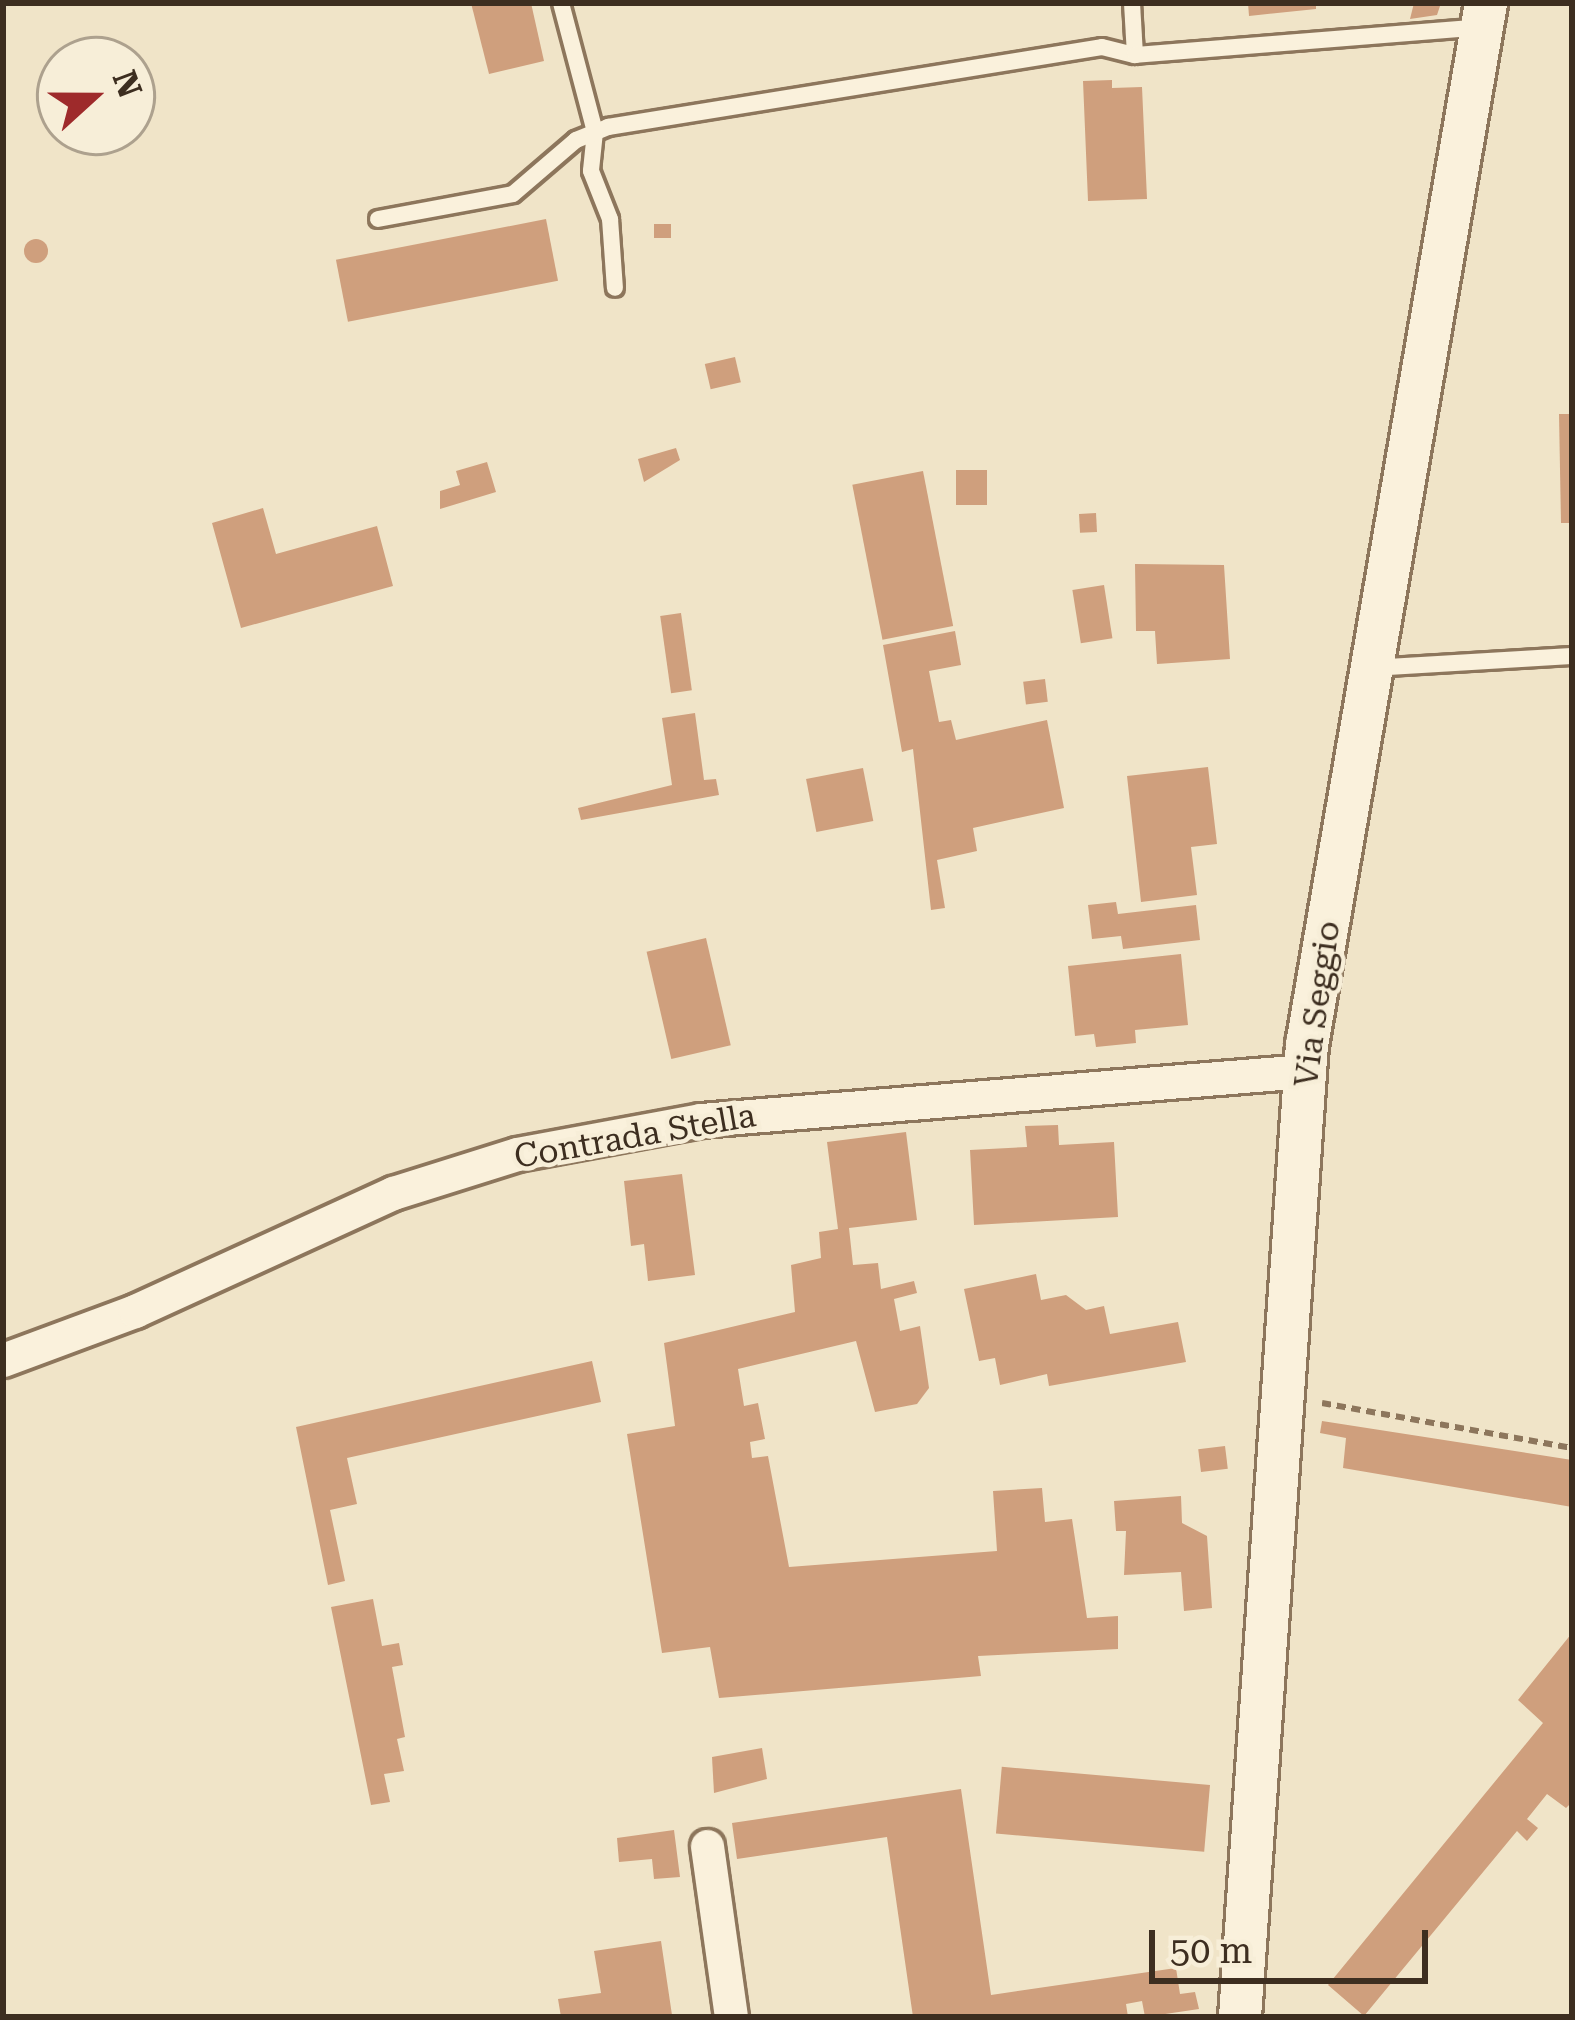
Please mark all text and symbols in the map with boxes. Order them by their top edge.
north arrow [36,36,156,156]
text: N [105,65,150,103]
street label: Via Seggio [1286,918,1348,1090]
street label: Contrada Stella [511,1095,759,1177]
scale bar [1155,1906,1434,1980]
text: 50 m [1170,1930,1252,1972]

